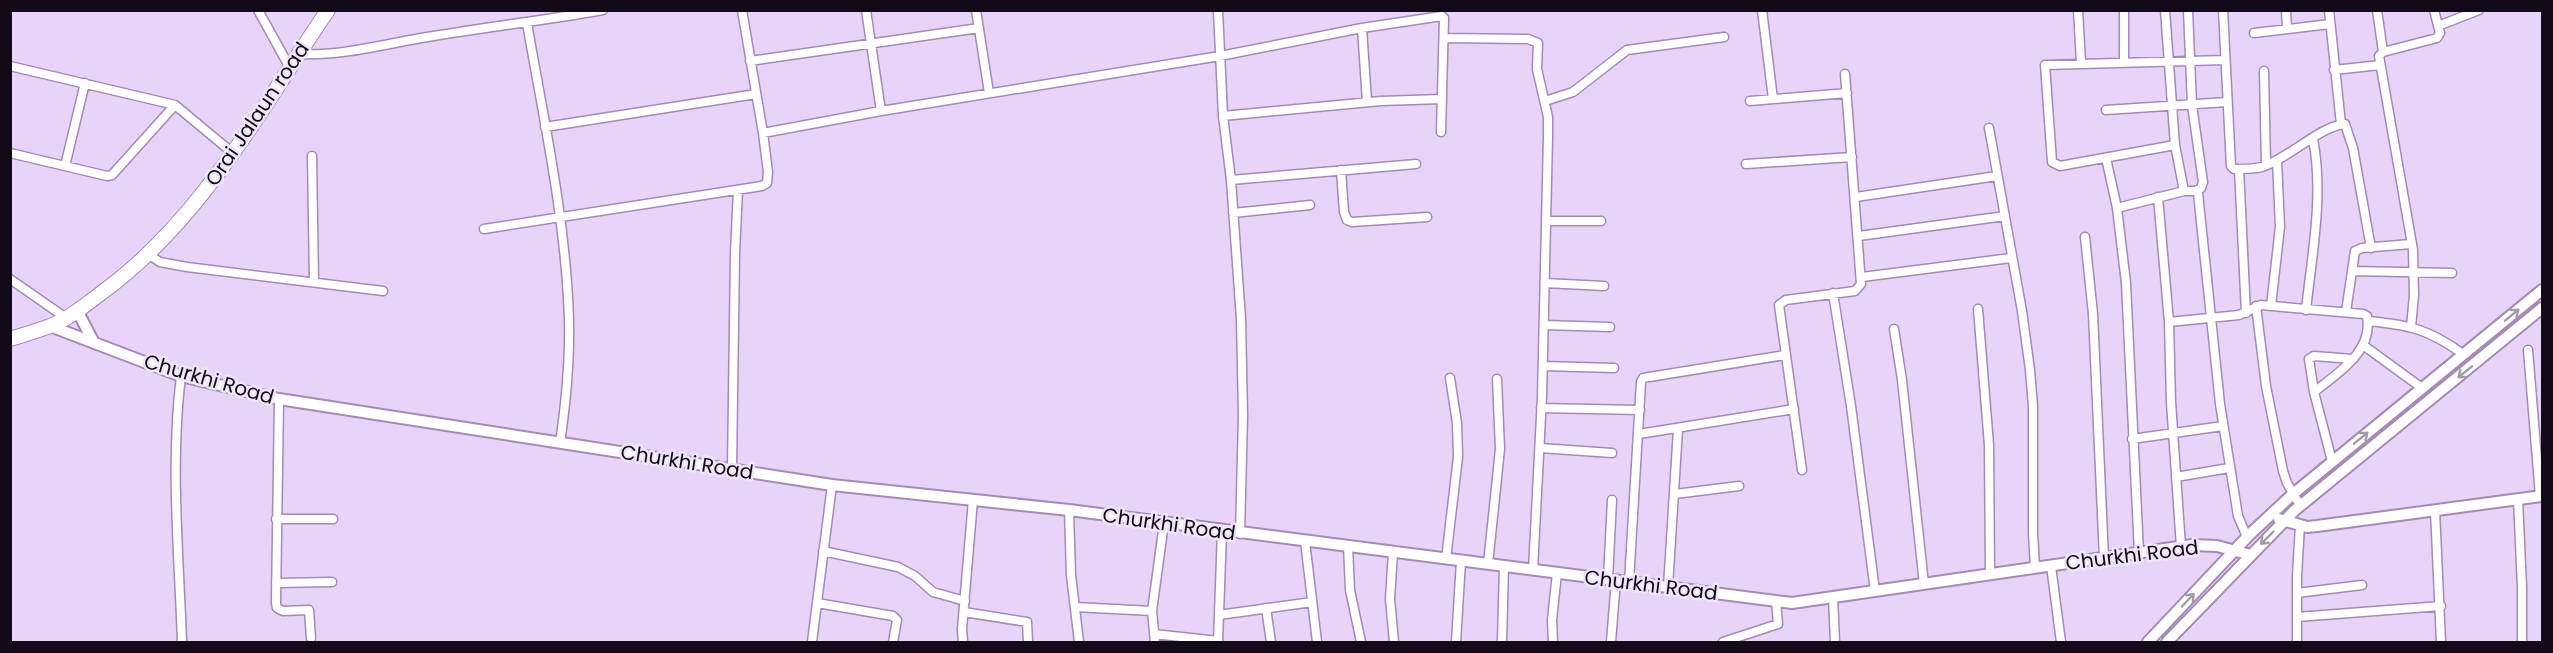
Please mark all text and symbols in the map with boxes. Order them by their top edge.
street label: Orai Jalaun road [198,37,316,191]
one-way arrow [2504,308,2519,322]
street label: Churkhi Road [141,347,277,411]
one-way arrow [2457,366,2473,379]
one-way arrow [2353,432,2369,445]
street label: Churkhi Road [619,438,755,486]
street label: Churkhi Road [1101,501,1237,547]
one-way arrow [2260,530,2275,545]
street label: Churkhi Road [2064,533,2200,577]
street label: Churkhi Road [1583,563,1719,607]
one-way arrow [2181,593,2195,608]

